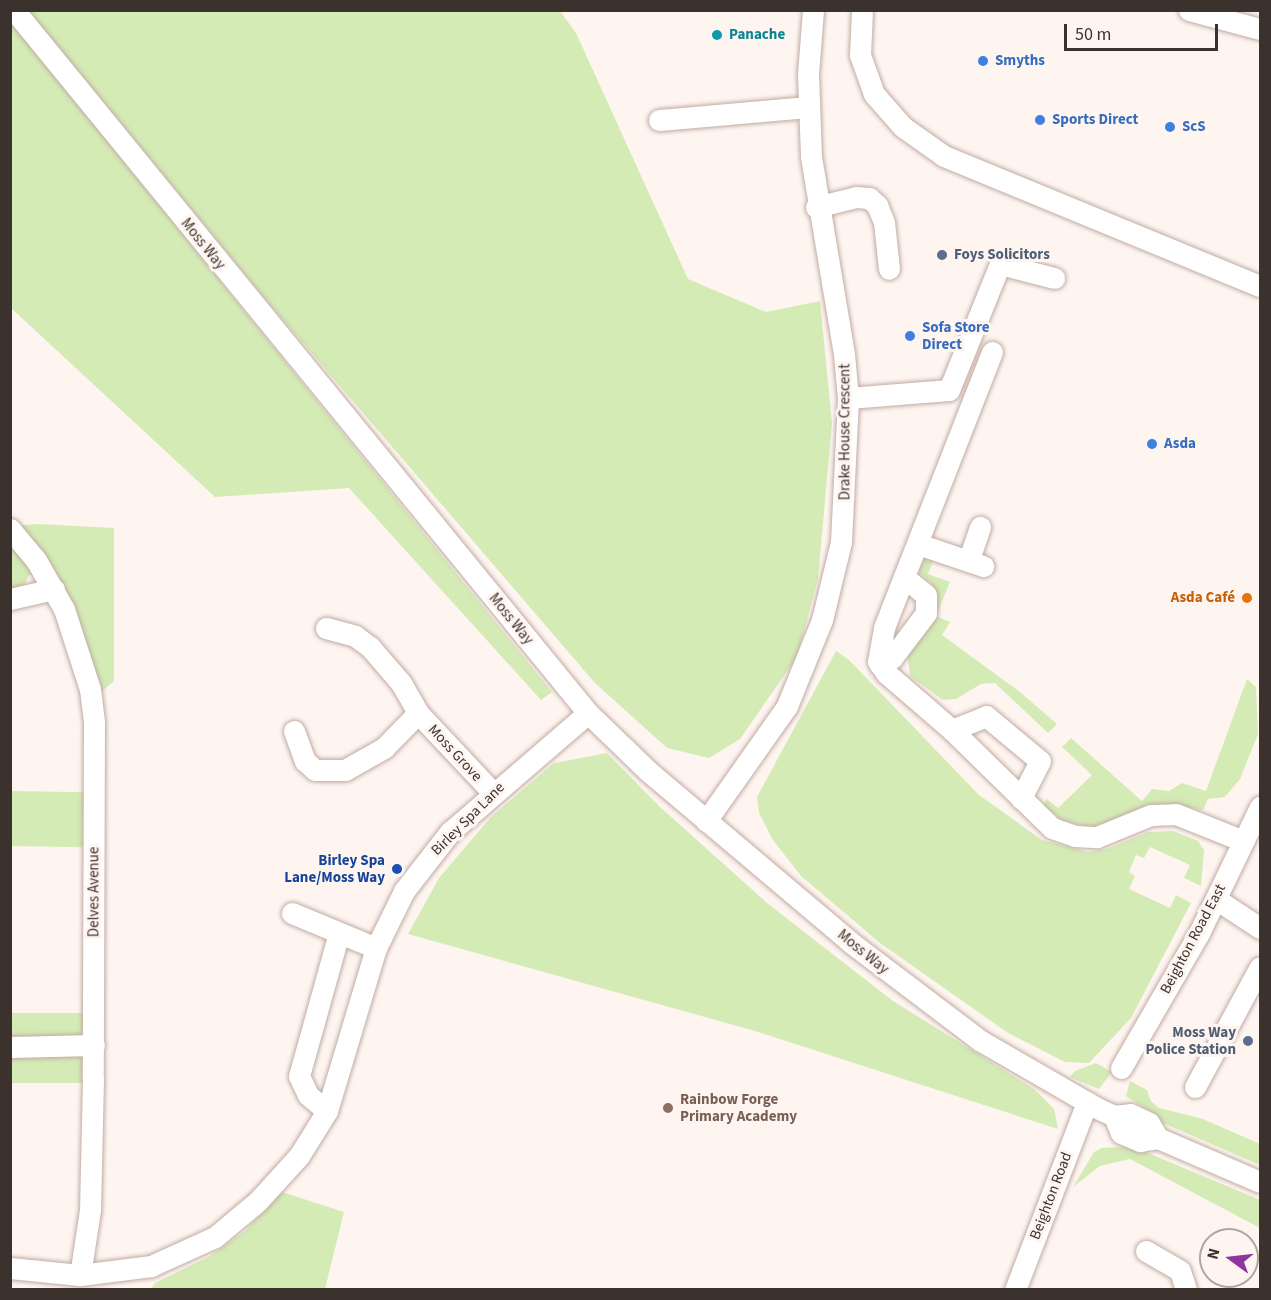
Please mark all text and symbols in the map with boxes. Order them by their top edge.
scale bar [1067,12,1222,50]
text: 50 m [1075,22,1111,47]
place label: Panache [729,26,785,44]
marker: Panache [710,28,724,42]
place label: Smyths [995,52,1045,70]
marker: Smyths [976,54,990,68]
place label: Sports Direct [1052,111,1138,129]
marker: Sports Direct [1033,113,1047,127]
place label: ScS [1182,118,1206,136]
marker: ScS [1163,120,1177,134]
street label: Moss Way [177,215,229,273]
place label: Foys Solicitors [954,246,1050,264]
marker: Foys Solicitors [935,248,949,262]
place label: Sofa Store Direct [922,318,990,353]
marker: Sofa Store Direct [903,329,917,343]
street label: Drake House Crescent [836,364,854,500]
place label: Asda [1164,435,1196,453]
marker: Asda [1145,437,1159,451]
place label: Asda Café [1171,589,1235,607]
street label: Moss Way [485,590,537,648]
marker: Asda Café [1240,591,1254,605]
street label: Moss Grove [424,721,486,785]
street label: Birley Spa Lane [428,779,508,859]
street label: Delves Avenue [85,847,103,937]
place label: Birley Spa Lane/Moss Way [284,851,385,886]
marker: Birley Spa Lane/Moss Way [390,862,404,876]
street label: Beighton Road East [1157,881,1229,997]
street label: Moss Way [834,926,892,978]
place label: Moss Way Police Station [1145,1023,1236,1058]
marker: Moss Way Police Station [1241,1034,1255,1048]
place label: Rainbow Forge Primary Academy [680,1090,797,1125]
marker: Rainbow Forge Primary Academy [661,1101,675,1115]
street label: Beighton Road [1026,1150,1076,1242]
north arrow [1199,1228,1259,1288]
text: N [1202,1246,1226,1262]

